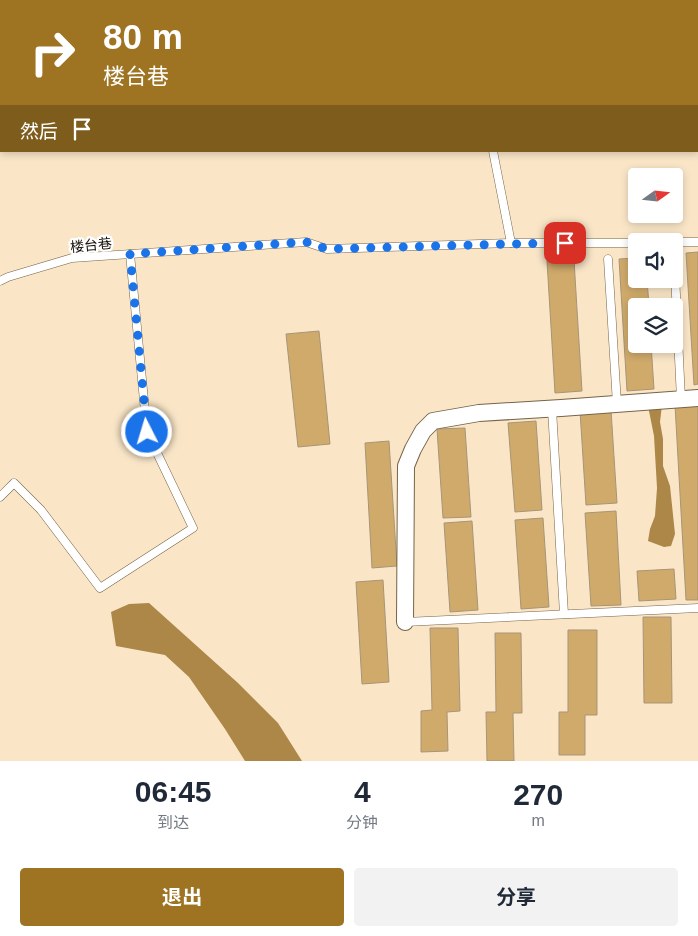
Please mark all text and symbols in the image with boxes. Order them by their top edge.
text: 80 m [103,17,183,56]
icon: right [20,20,85,85]
text: 楼台巷 [103,64,169,89]
icon: arrive [68,115,96,143]
text: 然后 [20,121,58,142]
north arrow [628,168,682,222]
map controls [628,168,683,353]
pin [544,222,586,264]
icon: arrive [551,229,579,257]
button: sound [628,233,683,288]
street label: 楼台巷 [69,235,113,255]
button: layers [628,298,683,353]
position arrow [120,405,172,457]
text: 06:45 [135,775,212,808]
text: 4 [354,775,371,808]
text: 270 [513,778,563,811]
text: m [532,812,545,829]
text: 到达 [157,814,189,831]
text: 分钟 [346,814,378,831]
button: 退出 [20,868,344,926]
button: 分享 [354,868,678,926]

